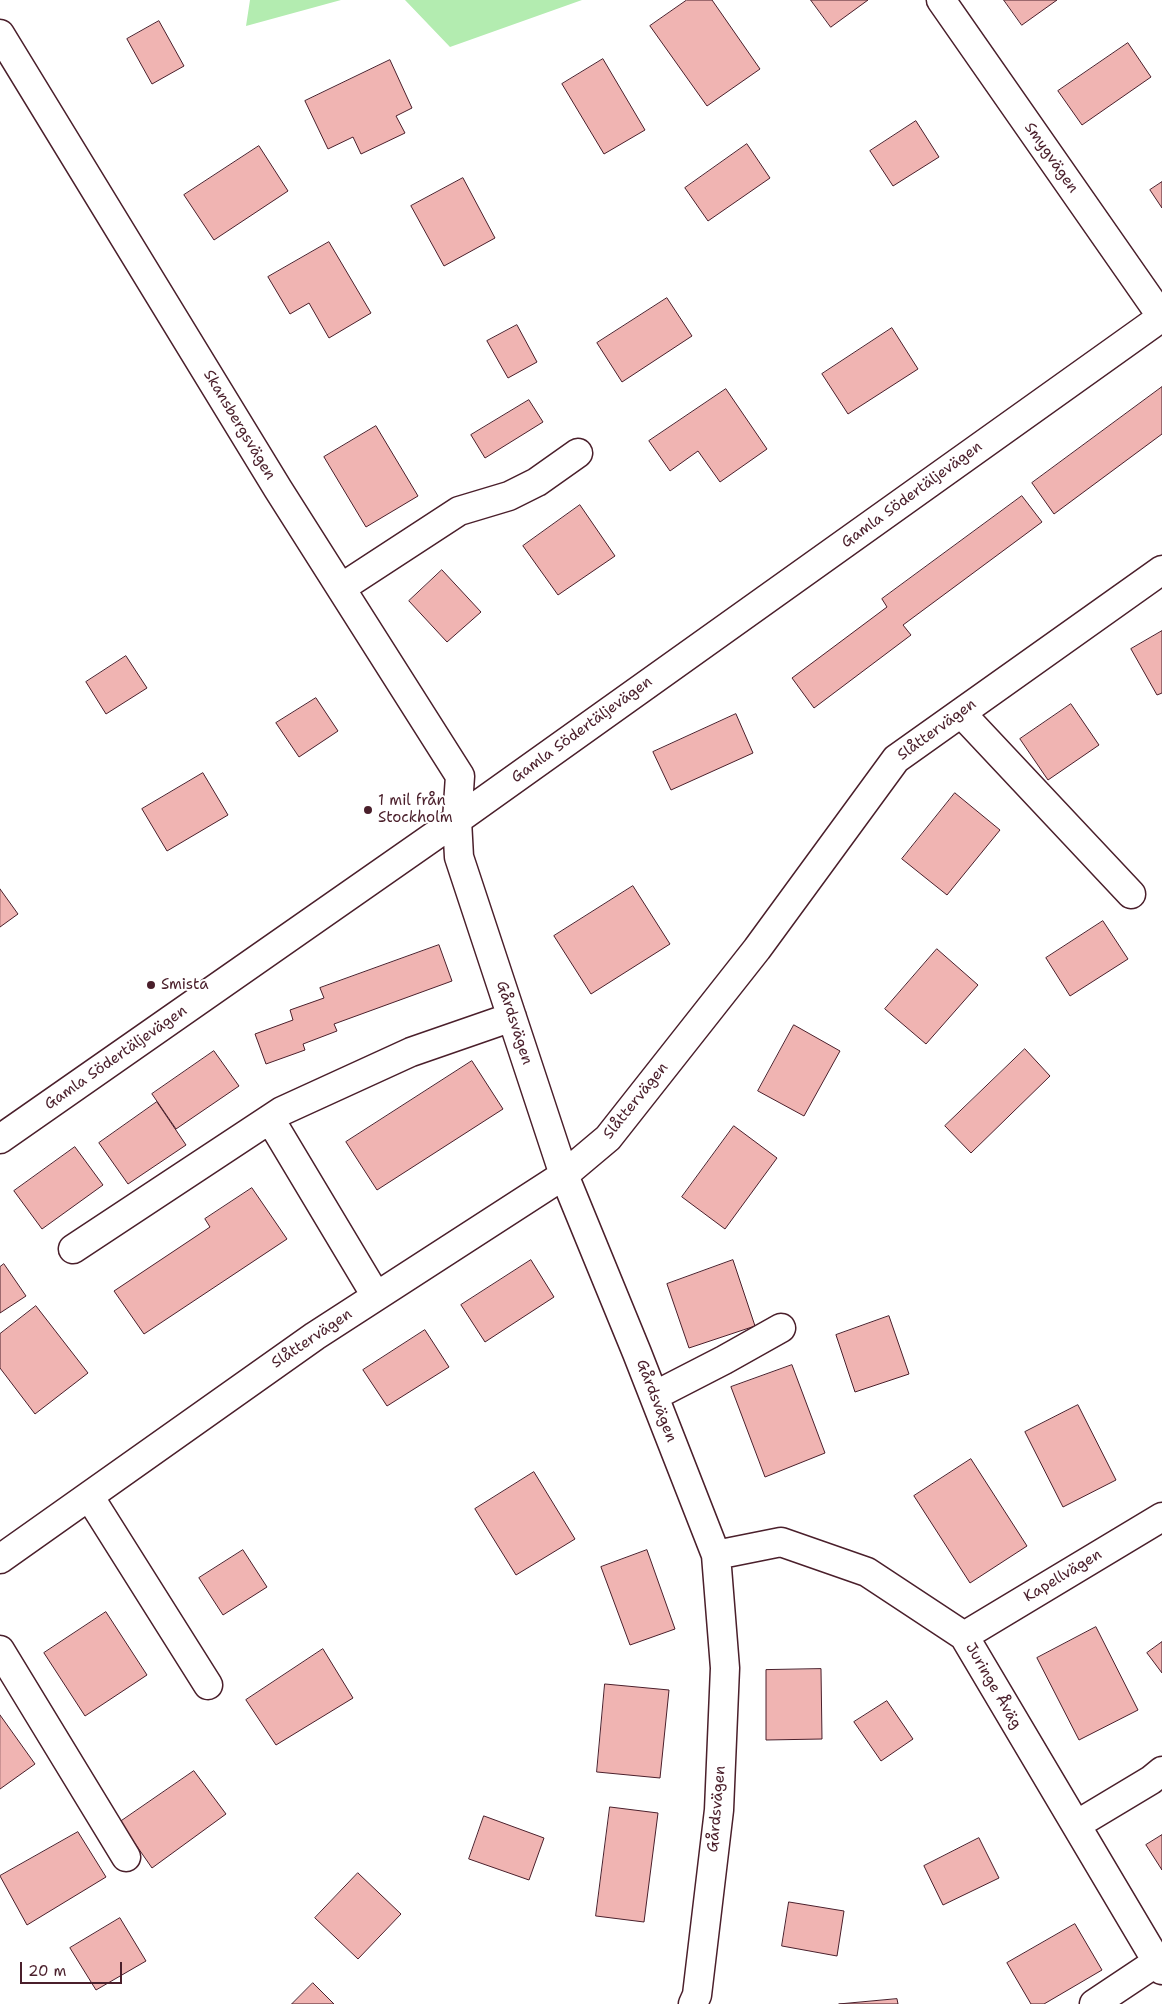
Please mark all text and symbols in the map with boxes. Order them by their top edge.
street label: Smygvägen [1020,119,1082,197]
street label: Skansbergsvägen [199,367,279,483]
street label: Gamla Södertäljevägen [838,438,986,552]
street label: Gamla Södertäljevägen [508,673,656,787]
street label: Slåttervägen [894,695,980,765]
place label: 1 mil från Stockholm [378,792,453,827]
marker: 1 mil från Stockholm [362,804,374,816]
place label: Smista [161,976,208,994]
marker: Smista [145,979,157,991]
street label: Gårdsvägen [492,979,536,1067]
street label: Gamla Södertäljevägen [41,1002,191,1114]
street label: Slåttervägen [600,1059,672,1143]
street label: Slåttervägen [268,1306,356,1372]
street label: Gårdsvägen [632,1357,680,1445]
street label: Kapellvägen [1021,1546,1105,1606]
street label: Juringe Åväg [961,1640,1025,1732]
street label: Gårdsvägen [704,1765,730,1853]
scale bar [22,1952,125,1984]
text: 20 m [28,1961,67,1981]

